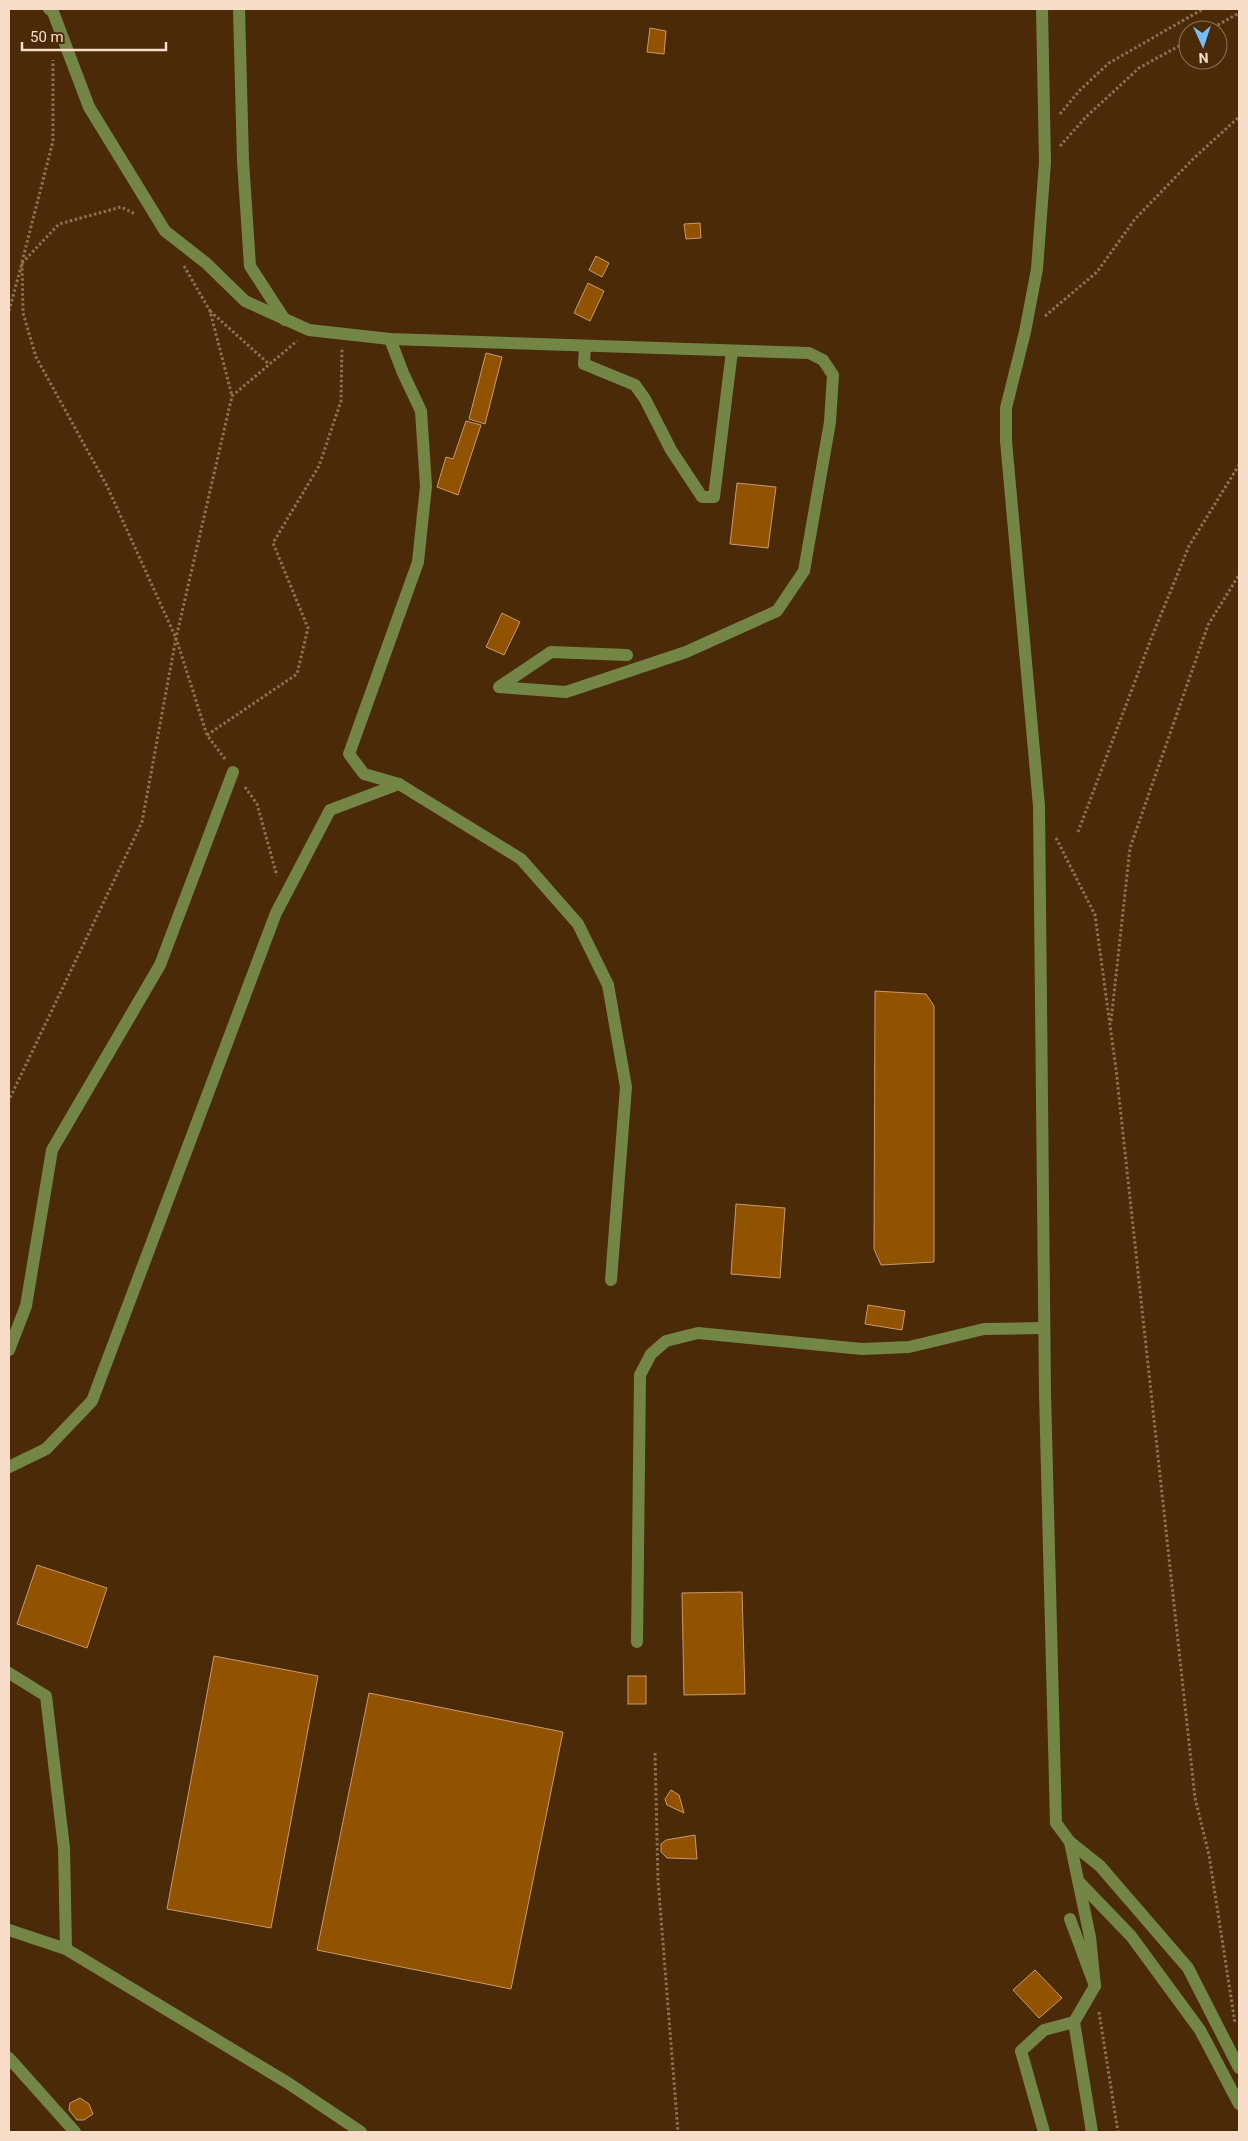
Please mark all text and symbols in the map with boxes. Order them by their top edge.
scale bar [22,20,166,52]
north arrow [1178,20,1228,70]
text: 50 m [30,28,64,46]
text: N [1198,50,1209,66]

